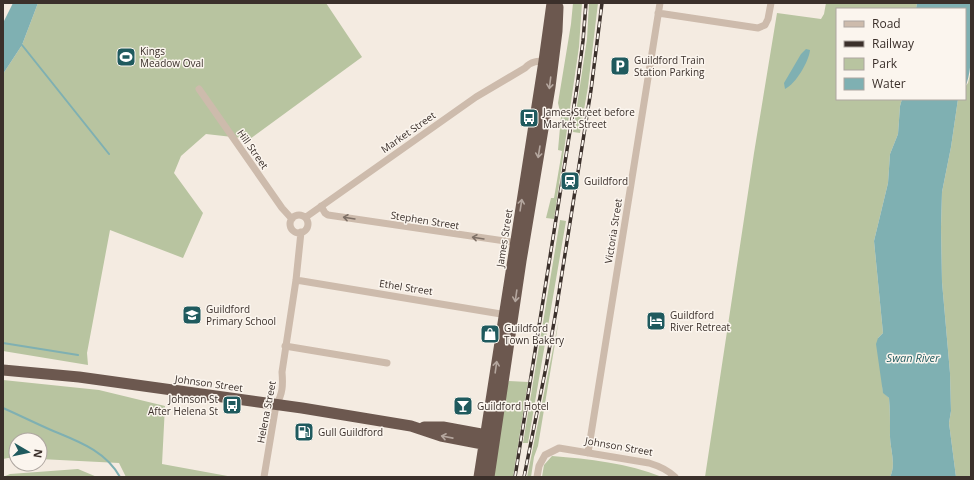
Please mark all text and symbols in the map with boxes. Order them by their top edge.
legend [836,8,966,100]
text: Road [872,15,901,32]
text: Railway [872,35,915,52]
place label: Kings Meadow Oval [140,44,204,70]
sports icon: Kings Meadow Oval [115,46,137,68]
place label: Guildford Train Station Parking [634,53,705,79]
parking icon: Guildford Train Station Parking [609,55,631,77]
text: Park [872,55,898,72]
text: Water [872,75,906,92]
one-way arrow [546,76,554,89]
place label: James Street before Market Street [542,105,635,131]
bus stop icon: James Street before Market Street [518,107,540,129]
street label: Market Street [378,108,438,156]
street label: Hill Street [234,126,272,172]
one-way arrow [535,145,543,158]
station icon: Guildford [559,170,581,192]
place label: Guildford [584,174,628,188]
street label: Victoria Street [601,197,625,264]
one-way arrow [517,199,525,212]
street label: Stephen Street [390,208,461,232]
street label: James Street [492,208,516,269]
one-way arrow [343,214,356,222]
one-way arrow [472,234,485,242]
street label: Ethel Street [378,276,434,298]
one-way arrow [512,289,520,302]
place label: Guildford Primary School [206,302,276,328]
school or university icon: Guildford Primary School [181,304,203,326]
place label: Guildford River Retreat [670,308,731,334]
hotel icon: Guildford River Retreat [645,310,667,332]
place label: Guildford Town Bakery [504,321,565,347]
shop icon: Guildford Town Bakery [479,323,501,345]
water label: Swan River [887,350,940,365]
one-way arrow [492,361,500,374]
street label: Johnson Street [173,371,244,395]
street label: Helena Street [253,379,279,444]
place label: Johnson St After Helena St [148,392,218,418]
bus stop icon: Johnson St After Helena St [221,394,243,416]
bar icon: Guildford Hotel [452,395,474,417]
place label: Guildford Hotel [477,399,549,413]
fuel station icon: Gull Guildford [293,421,315,443]
place label: Gull Guildford [318,425,383,439]
north arrow [8,432,48,472]
one-way arrow [441,433,454,441]
street label: Johnson Street [583,433,654,459]
text: N [30,448,46,459]

